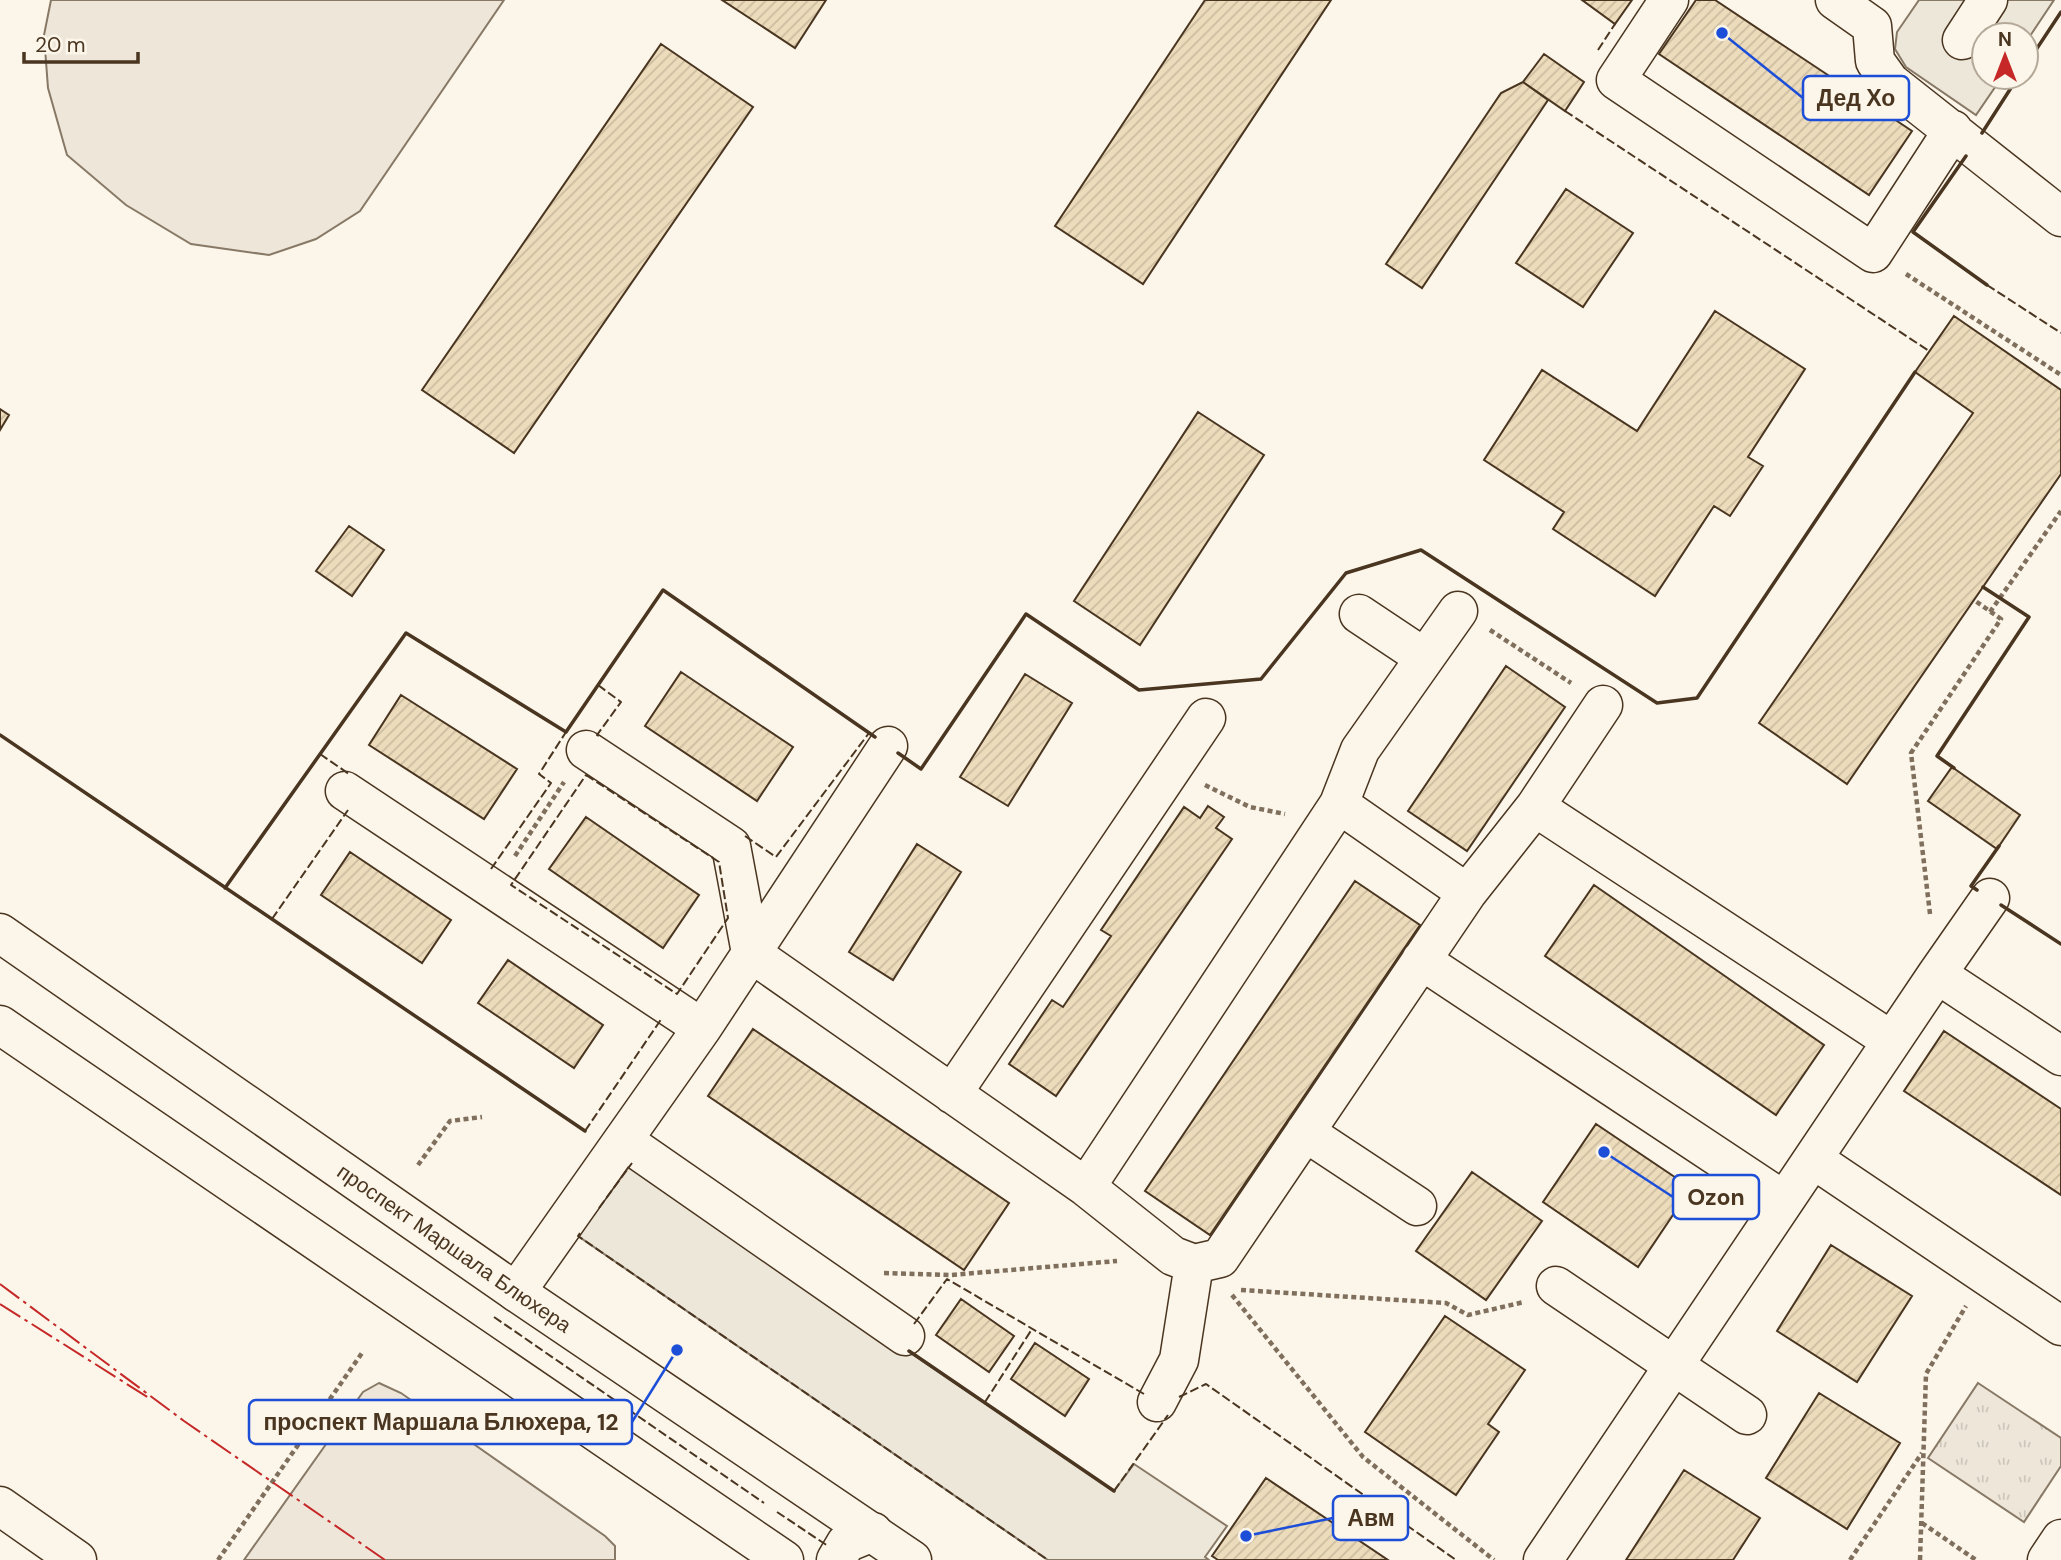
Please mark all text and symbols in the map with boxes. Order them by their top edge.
scale bar [24,21,138,65]
north arrow [1970,21,2040,91]
text: N [1998,27,2012,52]
text: 20 m [35,31,86,59]
callout: Дед Хо [1803,76,1909,120]
text: Дед Хо [1817,83,1895,113]
street label: проспект Маршала Блюхера [332,1158,577,1340]
callout: Ozon [1673,1175,1759,1219]
text: Ozon [1687,1182,1745,1212]
callout: проспект Маршала Блюхера, 12 [249,1400,632,1444]
text: проспект Маршала Блюхера, 12 [263,1407,619,1437]
callout: Авм [1333,1496,1408,1540]
text: Авм [1347,1503,1395,1533]

